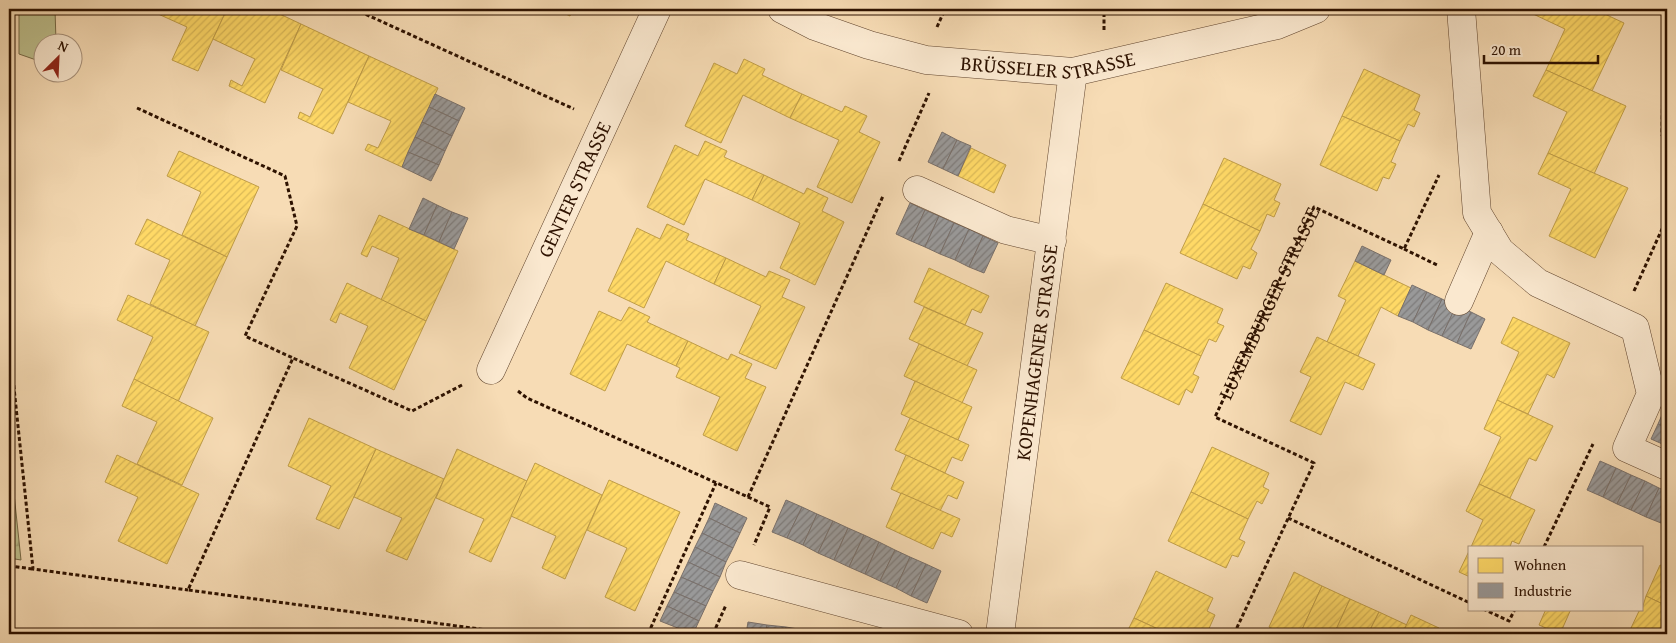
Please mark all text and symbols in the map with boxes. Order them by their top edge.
north arrow [32,32,82,82]
scale bar [1484,32,1597,64]
text: N [55,35,72,57]
text: 20 m [1491,39,1522,60]
street label: BRÜSSELER STRASSE [960,43,1138,86]
street label: GENTER STRASSE [530,116,617,262]
street label: LUXEMBURGER STRASSE [1210,202,1326,404]
street label: KOPENHAGENER STRASSE [1008,242,1064,462]
legend [1468,546,1644,610]
text: Wohnen [1514,554,1567,575]
text: Industrie [1514,580,1572,601]

